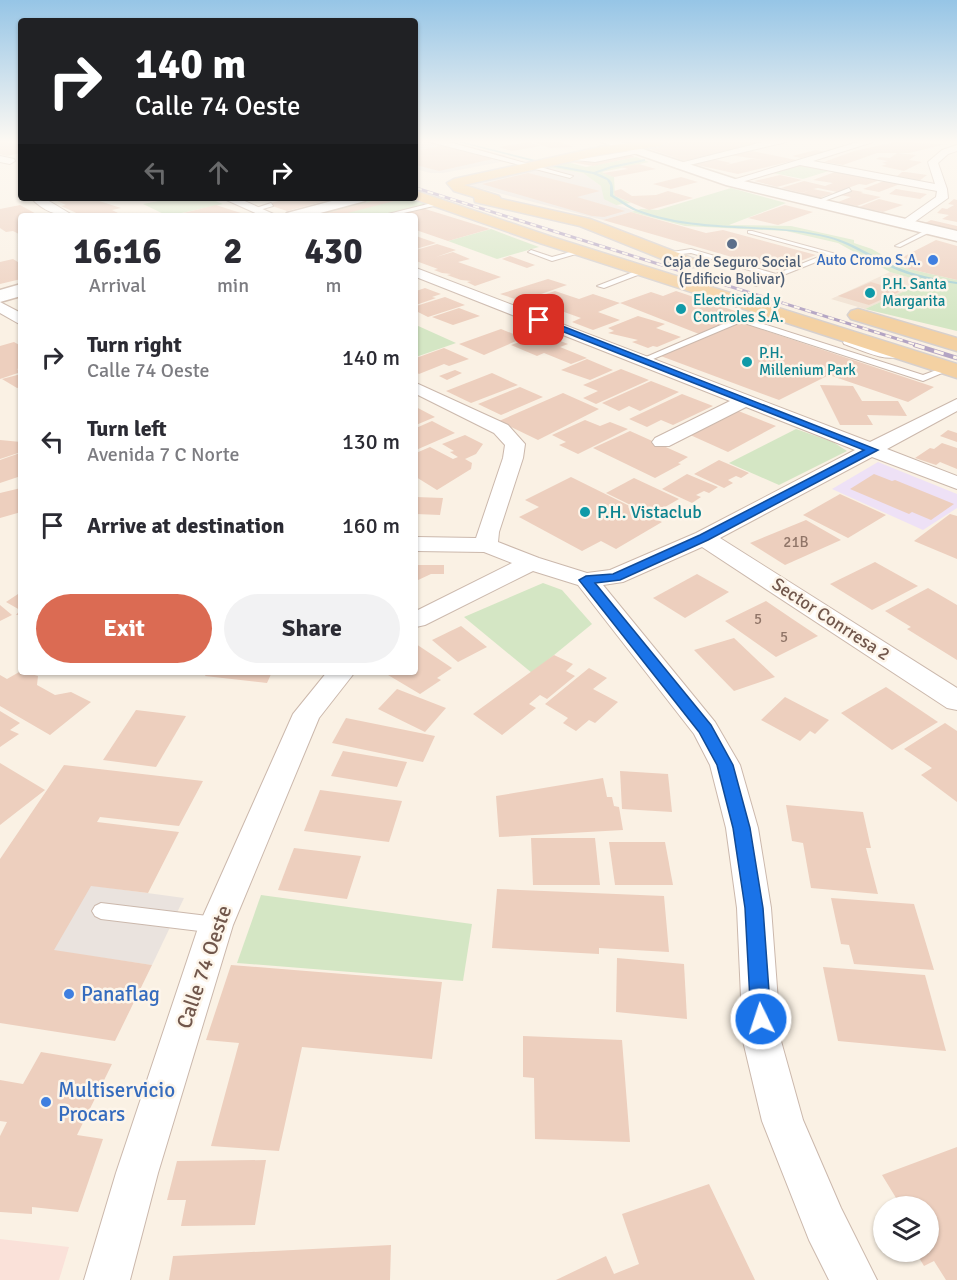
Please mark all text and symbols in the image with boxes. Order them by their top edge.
text: 140 m [135,39,246,90]
icon: right [36,42,114,120]
text: Calle 74 Oeste [135,90,300,123]
icon: left [139,156,172,189]
icon: ahead [202,156,235,189]
icon: right [265,156,298,189]
text: 16:16 [73,229,162,274]
text: 2 [223,229,243,274]
text: 430 [304,229,363,274]
marker: Caja de Seguro Social (Edificio Bolivar) [725,237,739,251]
place label: Auto Cromo S.A. [816,251,921,269]
place label: Caja de Seguro Social (Edificio Bolivar) [663,253,801,288]
marker: Auto Cromo S.A. [926,253,940,267]
text: Arrival [89,273,146,298]
text: min [217,273,249,298]
text: m [326,273,342,298]
place label: P.H. Santa Margarita [882,275,947,310]
marker: P.H. Santa Margarita [863,286,877,300]
place label: Electricidad y Controles S.A. [693,291,784,326]
pin [513,294,564,345]
marker: Electricidad y Controles S.A. [674,302,688,316]
icon: arrive [522,303,555,336]
text: Turn right [87,331,182,358]
icon: right [36,341,69,374]
text: 140 m [342,344,400,371]
place label: P.H. Millenium Park [759,344,856,379]
marker: P.H. Millenium Park [740,355,754,369]
text: Calle 74 Oeste [87,358,210,383]
text: Turn left [87,415,167,442]
icon: left [36,425,69,458]
text: 130 m [342,428,400,455]
text: Avenida 7 C Norte [87,442,239,467]
place label: P.H. Vistaclub [597,501,702,523]
marker: P.H. Vistaclub [578,505,592,519]
icon: arrive [36,509,69,542]
text: Arrive at destination [87,512,284,539]
text: 160 m [342,512,400,539]
house number: 21B [783,533,809,551]
street label: Sector Conrresa 2 [768,573,894,665]
button: Exit [36,594,212,663]
button: Share [224,594,400,663]
house number: 5 [754,610,762,628]
house number: 5 [780,628,788,646]
street label: Calle 74 Oeste [171,902,237,1032]
place label: Panaflag [81,981,160,1007]
marker: Panaflag [62,987,76,1001]
position arrow [729,987,793,1051]
place label: Multiservicio Procars [58,1077,175,1127]
marker: Multiservicio Procars [39,1095,53,1109]
map controls [873,1196,939,1262]
button: layers [873,1196,939,1262]

